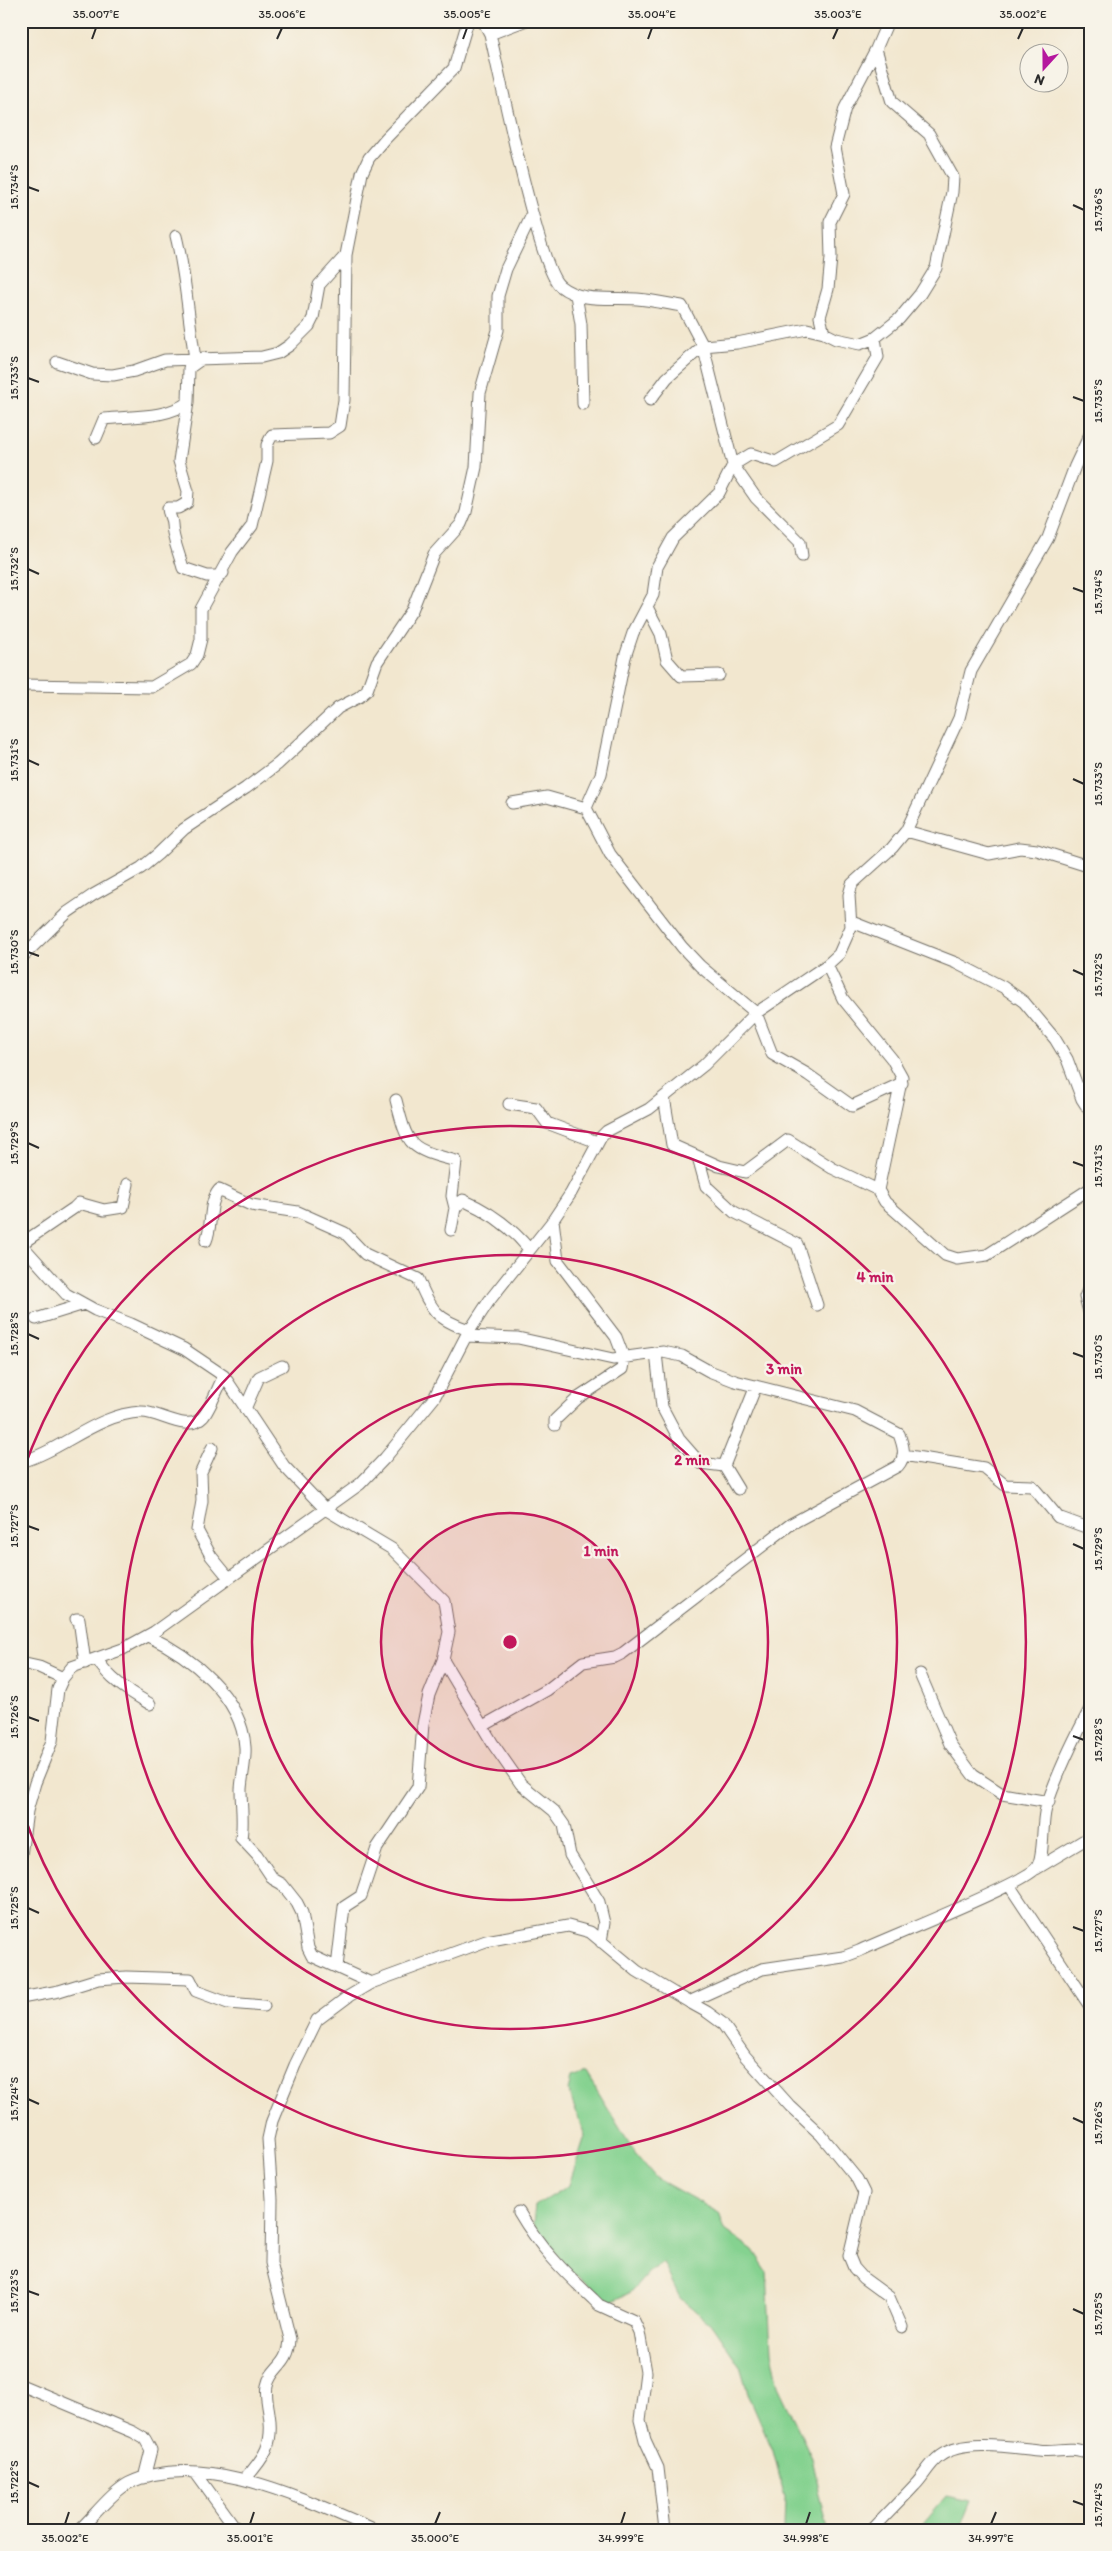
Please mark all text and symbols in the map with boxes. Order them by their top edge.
text: 35.007°E [73,7,120,21]
text: 35.006°E [258,7,306,21]
text: 35.005°E [443,7,491,21]
text: 35.004°E [628,7,676,21]
text: 35.003°E [814,7,862,21]
text: 35.002°E [999,7,1047,21]
north arrow [1020,42,1070,92]
text: N [1032,70,1047,89]
text: 15.734°S [7,164,21,209]
text: 15.736°S [1091,188,1105,232]
text: 15.733°S [7,356,21,400]
text: 15.735°S [1091,379,1105,423]
text: 15.732°S [7,547,21,591]
text: 15.734°S [1091,569,1105,614]
text: 15.731°S [7,738,21,782]
text: 15.733°S [1091,762,1105,806]
text: 15.730°S [7,929,21,975]
text: 15.732°S [1091,953,1105,997]
text: 15.729°S [7,1121,21,1165]
text: 15.731°S [1091,1144,1105,1188]
text: 4 min [857,1268,894,1286]
text: 15.728°S [7,1312,21,1356]
text: 15.730°S [1091,1334,1105,1380]
text: 3 min [766,1360,803,1378]
text: 2 min [674,1451,711,1469]
text: 15.727°S [7,1504,21,1548]
text: 15.729°S [1091,1527,1105,1571]
text: 1 min [584,1542,619,1560]
centre of rings [501,1633,519,1651]
text: 15.726°S [7,1695,21,1739]
text: 15.728°S [1091,1718,1105,1762]
text: 15.725°S [7,1886,21,1930]
text: 15.727°S [1091,1909,1105,1953]
text: 15.724°S [7,2076,21,2121]
text: 15.726°S [1091,2101,1105,2145]
text: 15.723°S [7,2269,21,2313]
text: 15.725°S [1091,2292,1105,2336]
text: 15.722°S [7,2460,21,2504]
text: 15.724°S [1091,2482,1105,2527]
text: 35.002°E [41,2531,89,2545]
text: 35.001°E [227,2531,274,2545]
text: 35.000°E [411,2531,459,2545]
text: 34.999°E [598,2531,644,2545]
text: 34.998°E [783,2531,829,2545]
text: 34.997°E [968,2531,1014,2545]

